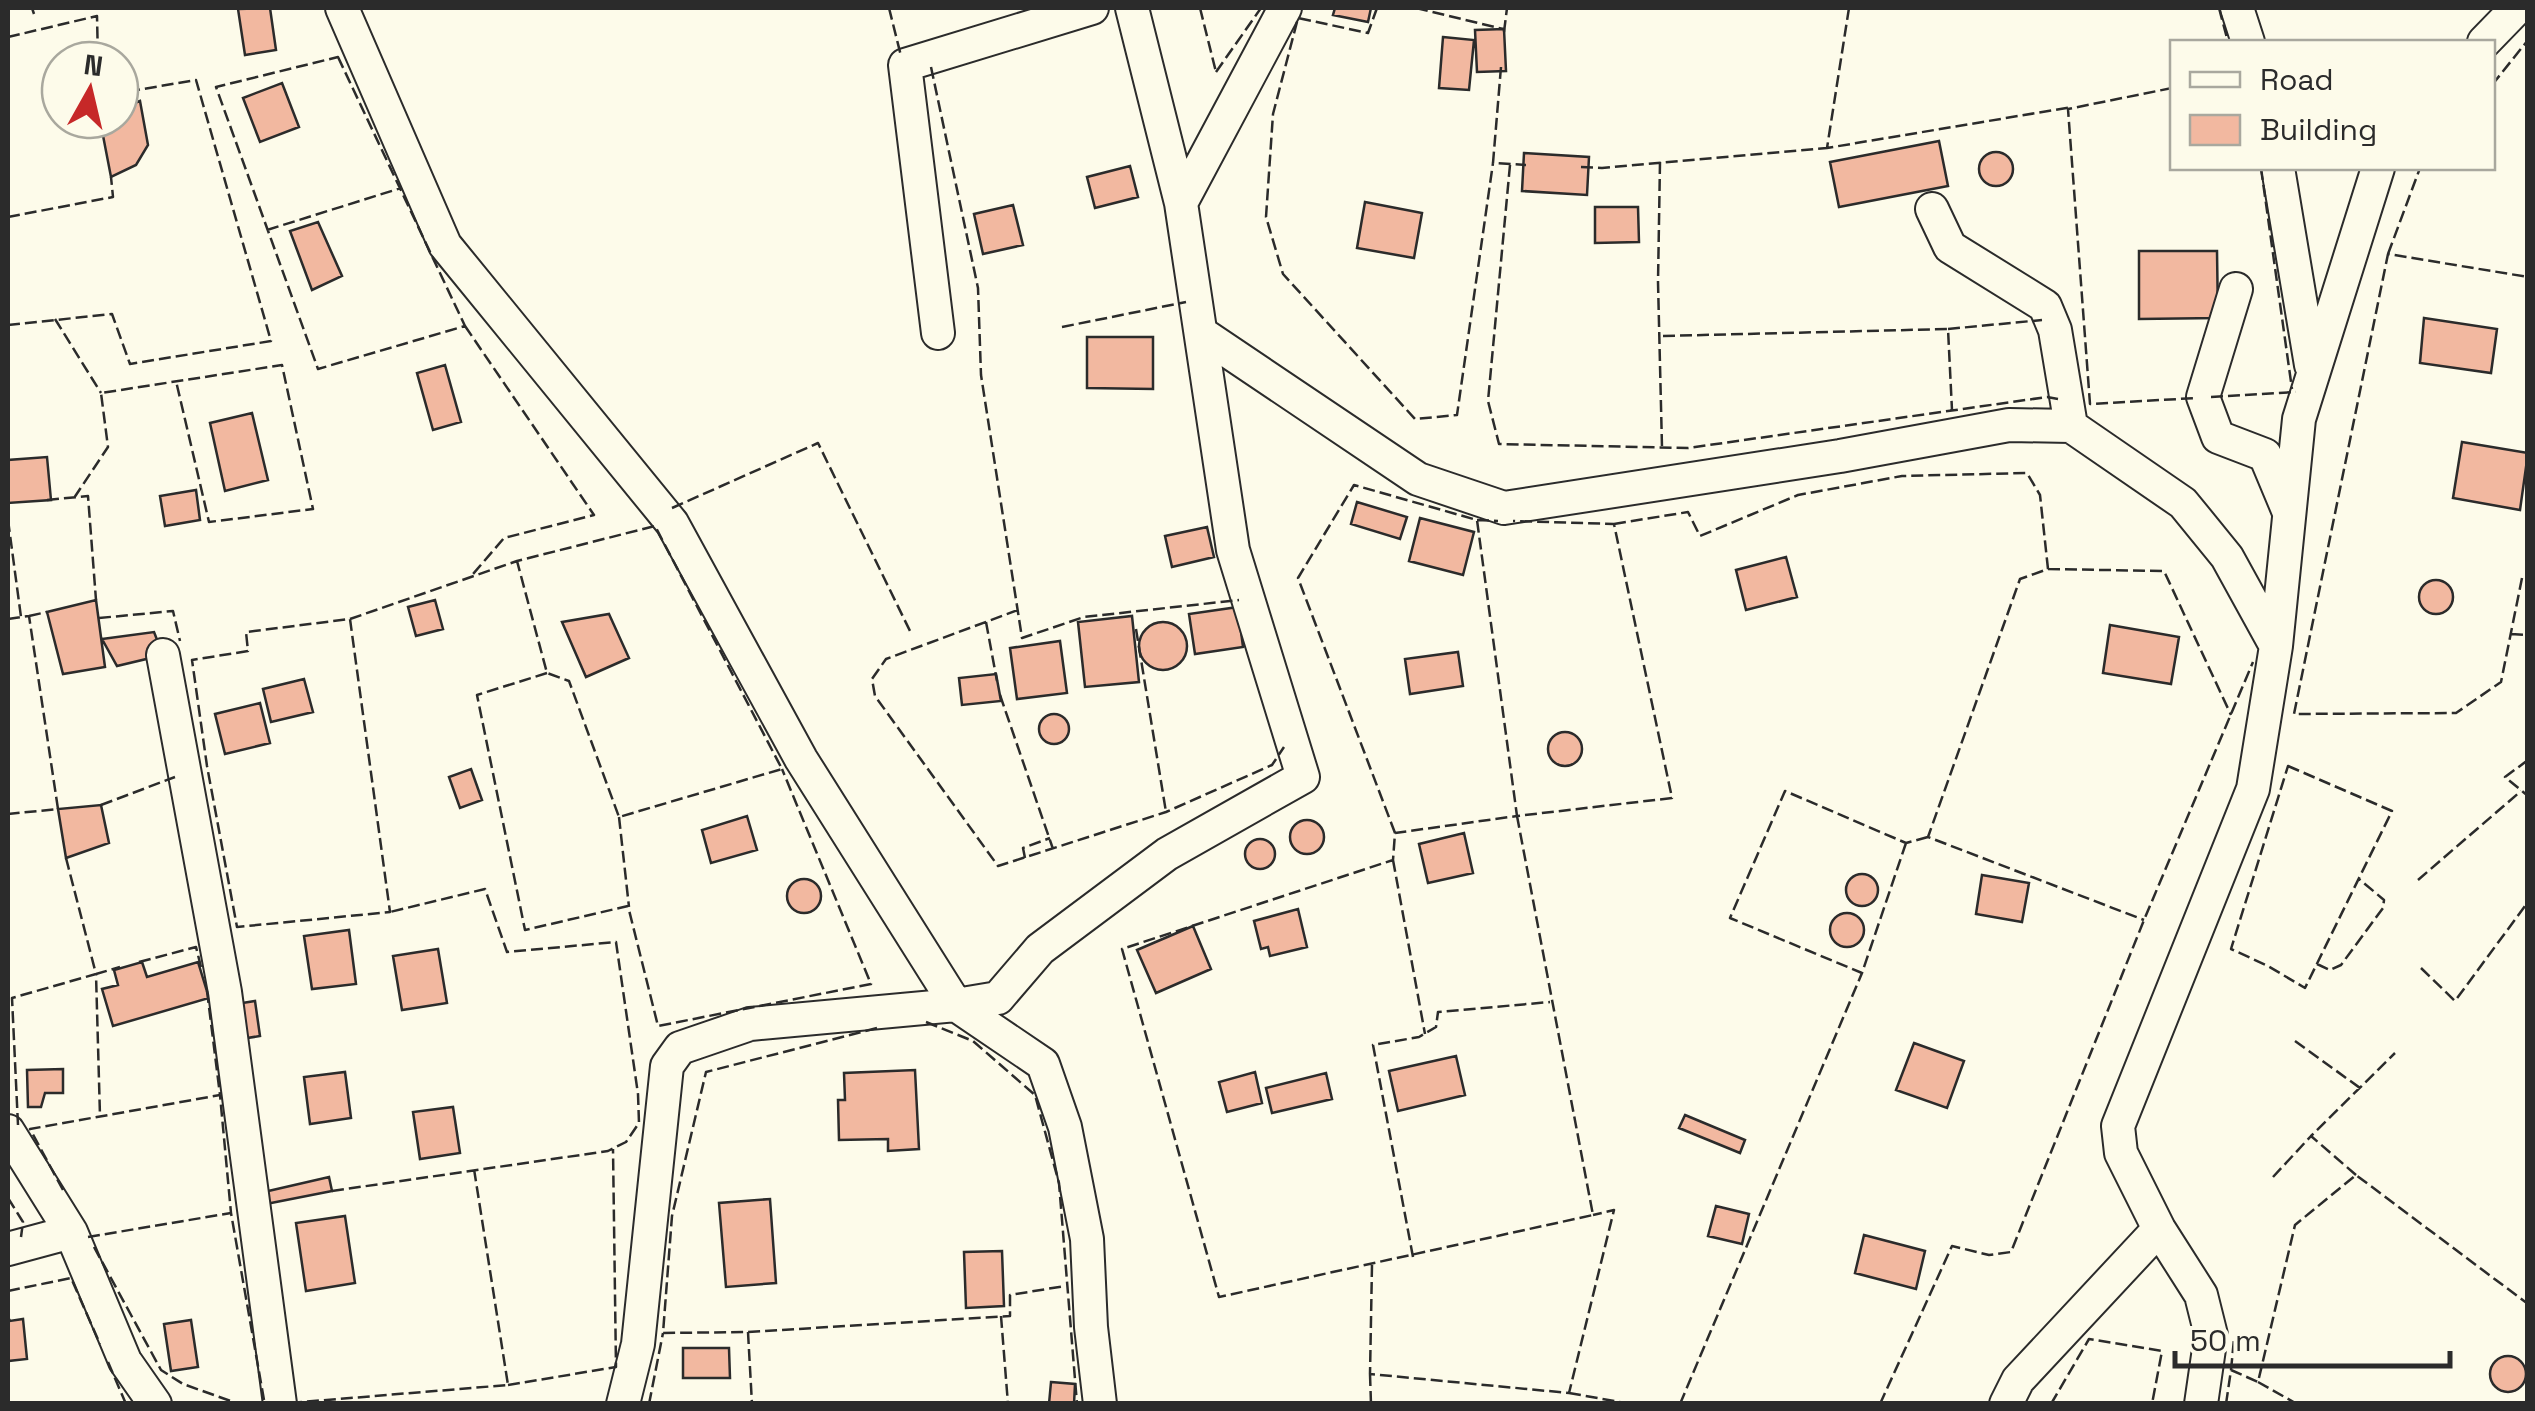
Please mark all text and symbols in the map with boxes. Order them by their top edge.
north arrow [40,40,140,140]
legend [2170,40,2495,170]
text: N [82,46,105,84]
text: Road [2260,60,2334,99]
text: Building [2260,110,2377,149]
scale bar [2175,1306,2450,1368]
text: 50 m [2190,1321,2261,1360]

